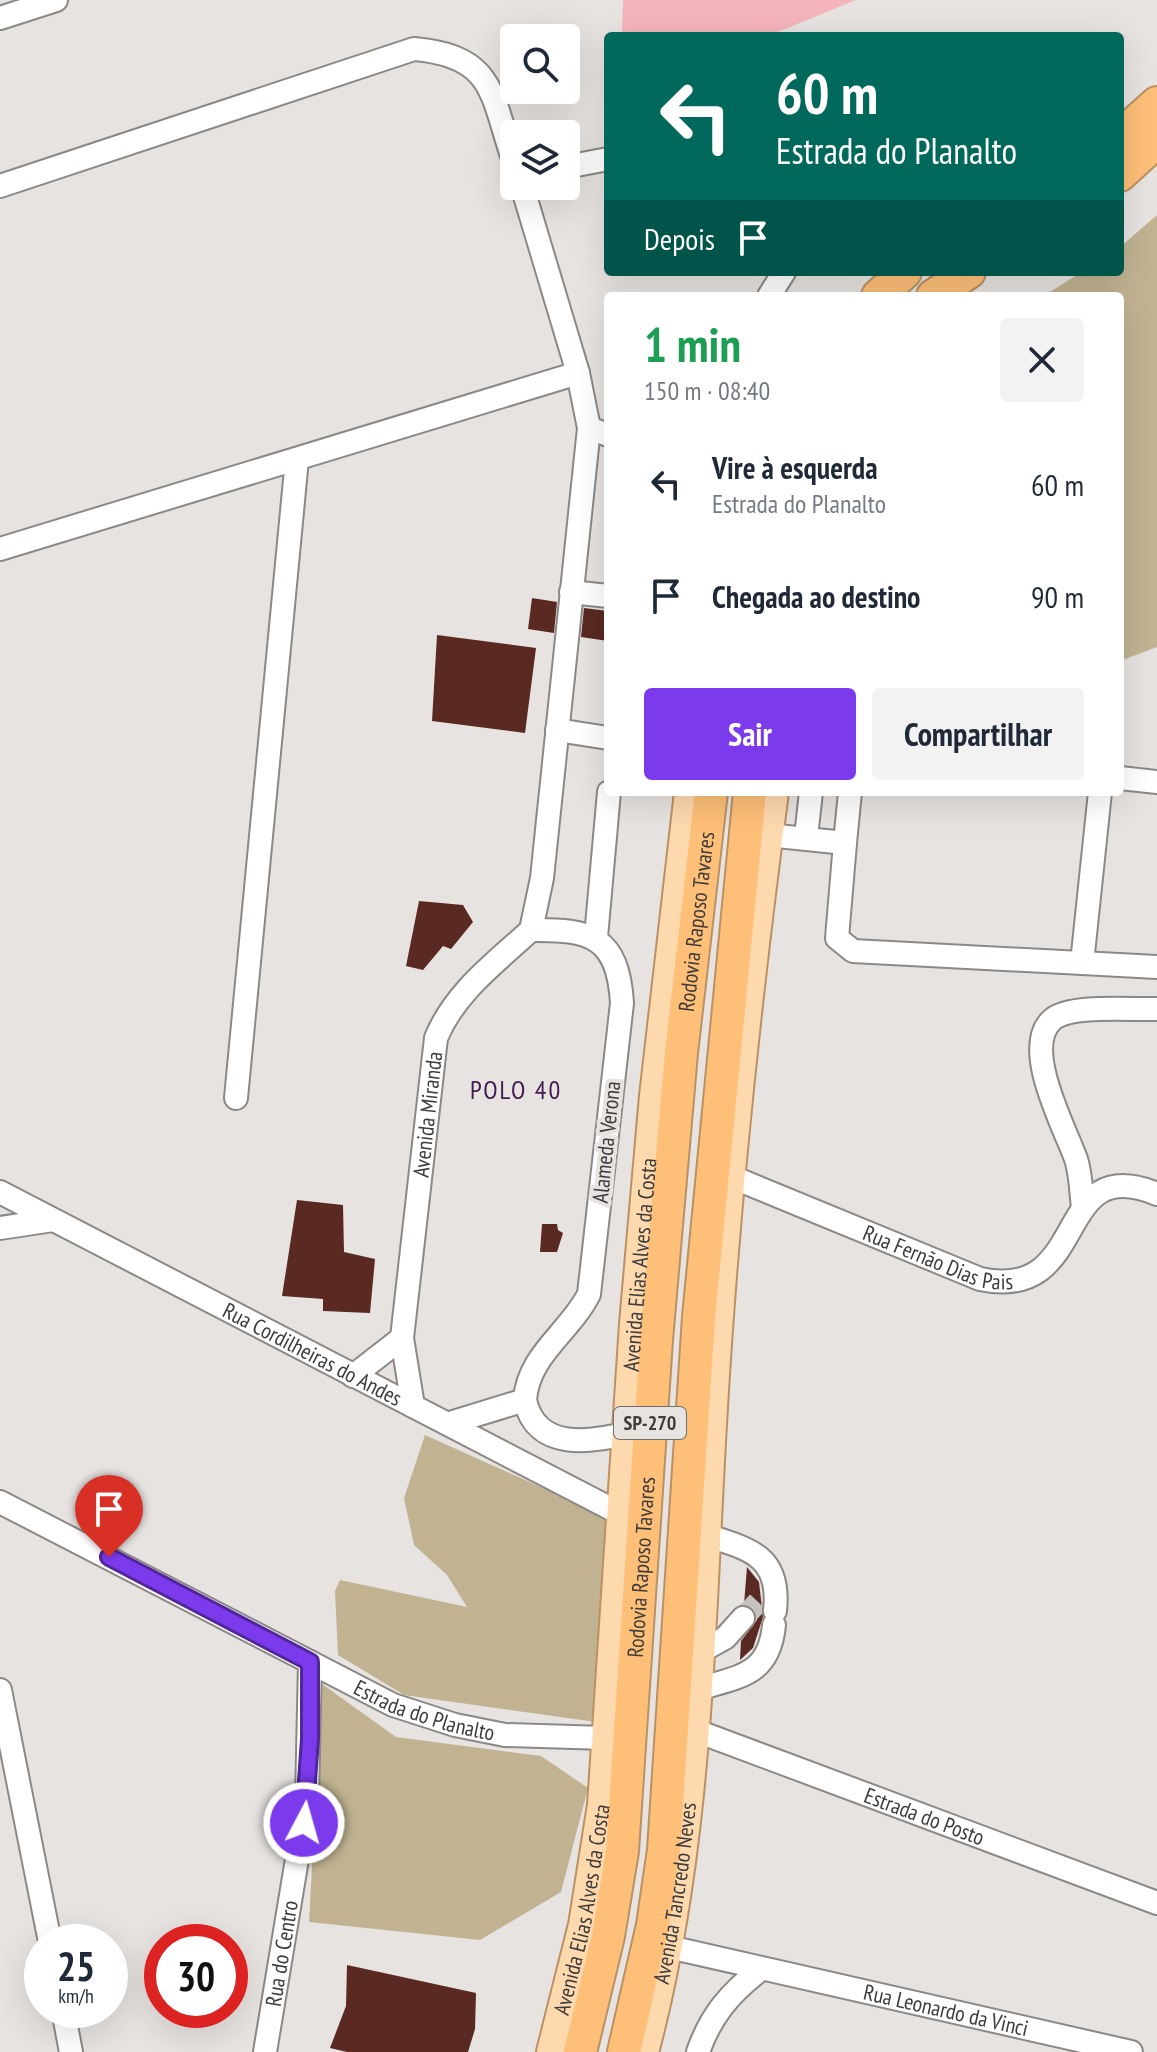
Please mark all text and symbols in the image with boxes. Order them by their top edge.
map controls [500,24,580,200]
button: search [500,24,580,104]
text: 60 m [776,57,878,129]
icon: left [644,64,748,168]
button: layers [500,120,580,200]
text: Estrada do Planalto [776,127,1017,174]
icon: arrive [731,216,775,260]
text: Depois [644,219,715,258]
text: 1 min [644,313,741,375]
button: close [1000,318,1084,402]
text: 150 m · 08:40 [644,374,770,407]
text: Vire à esquerda [712,448,878,487]
icon: left [644,462,688,506]
text: 60 m [1031,465,1084,504]
text: Estrada do Planalto [712,487,886,520]
icon: arrive [644,574,688,618]
text: Chegada ao destino [712,577,920,616]
text: 90 m [1031,577,1084,616]
button: Sair [644,688,856,780]
button: Compartilhar [872,688,1084,780]
street label: Rodovia Raposo Tavares [672,830,720,1013]
street label: Avenida Miranda [406,1050,448,1179]
district label: POLO 40 [470,1073,562,1106]
street label: Alameda Verona [586,1080,626,1204]
street label: Avenida Elias Alves da Costa [617,1157,663,1372]
street label: Rua Fernão Dias Pais [859,1218,1014,1296]
street label: Rua Cordilheiras do Andes [218,1296,407,1412]
road number: SP-270 [614,1407,686,1439]
pin [75,1475,143,1557]
street label: Rodovia Raposo Tavares [621,1476,661,1658]
icon: arrive [87,1487,131,1531]
street label: Estrada do Planalto [349,1673,497,1747]
position arrow [262,1781,346,1865]
street label: Estrada do Posto [860,1781,988,1851]
street label: Avenida Tancredo Neves [647,1801,702,1986]
street label: Avenida Elias Alves da Costa [547,1802,616,2018]
street label: Rua do Centro [259,1898,304,2009]
speed limit sign: 30 [144,1924,248,2028]
text: 25 [57,1940,95,1992]
street label: Rua Leonardo da Vinci [861,1978,1031,2042]
text: km/h [58,1983,94,2009]

